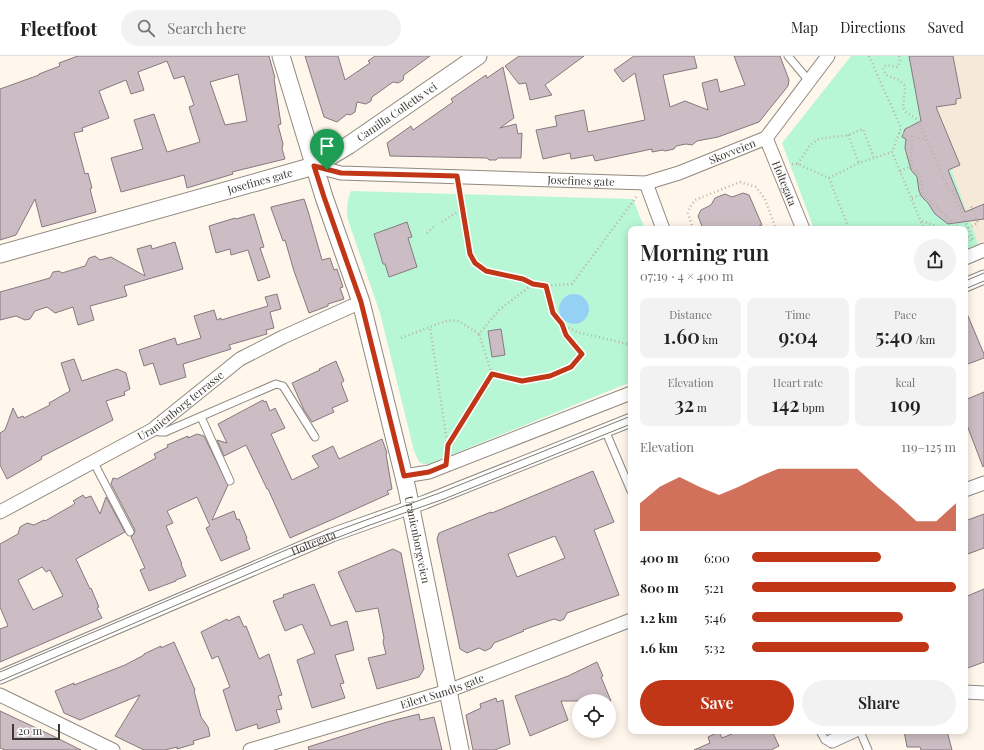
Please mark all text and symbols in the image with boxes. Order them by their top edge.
search box [121,10,401,46]
text: Fleetfoot [20,15,97,41]
icon: search [135,17,157,39]
text: Search here [167,18,246,38]
text: Map [791,18,818,37]
text: Directions [840,18,906,37]
text: Saved [928,18,964,37]
street label: Camilla Colletts vei [353,79,440,145]
pin [310,129,344,170]
icon: arrive [316,135,338,157]
street label: Skovveien [706,135,758,167]
street label: Holtegata [769,158,801,208]
street label: Josefines gate [224,164,295,197]
street label: Josefines gate [546,172,615,189]
text: Morning run [640,237,769,267]
button: share [914,239,956,281]
text: 07:19 · 4 × 400 m [640,267,734,284]
text: Distance [669,307,712,322]
text: Time [785,307,811,322]
text: Pace [894,307,917,322]
text: 1.60 [663,322,700,349]
text: 9:04 [778,322,818,349]
text: 5:40 [875,322,913,349]
text: km [700,332,718,347]
text: /km [913,332,935,347]
street label: Uranienborg terrasse [135,367,227,443]
text: Elevation [668,375,714,390]
text: Heart rate [773,375,823,390]
text: kcal [895,375,915,390]
text: 32 [675,390,694,417]
text: 142 [771,390,799,417]
text: 109 [890,390,921,417]
text: m [694,400,707,415]
text: bpm [799,400,825,415]
text: Elevation [640,438,694,455]
text: 119–125 m [901,438,956,455]
street label: Uranienborgveien [402,495,434,585]
street label: Holtegata [289,526,338,559]
text: 400 m [640,549,678,566]
text: 6:00 [704,549,730,566]
text: 800 m [640,579,679,596]
text: 5:21 [704,579,724,596]
text: 1.2 km [640,609,677,626]
text: 5:46 [704,609,726,626]
text: 1.6 km [640,639,678,656]
text: 5:32 [704,639,725,656]
street label: Eilert Sundts gate [398,670,487,712]
button: Save [640,680,794,726]
button: Share [802,680,956,726]
map controls [572,694,616,738]
button: locate [572,694,616,738]
scale bar [12,722,60,741]
text: 20 m [18,723,42,738]

